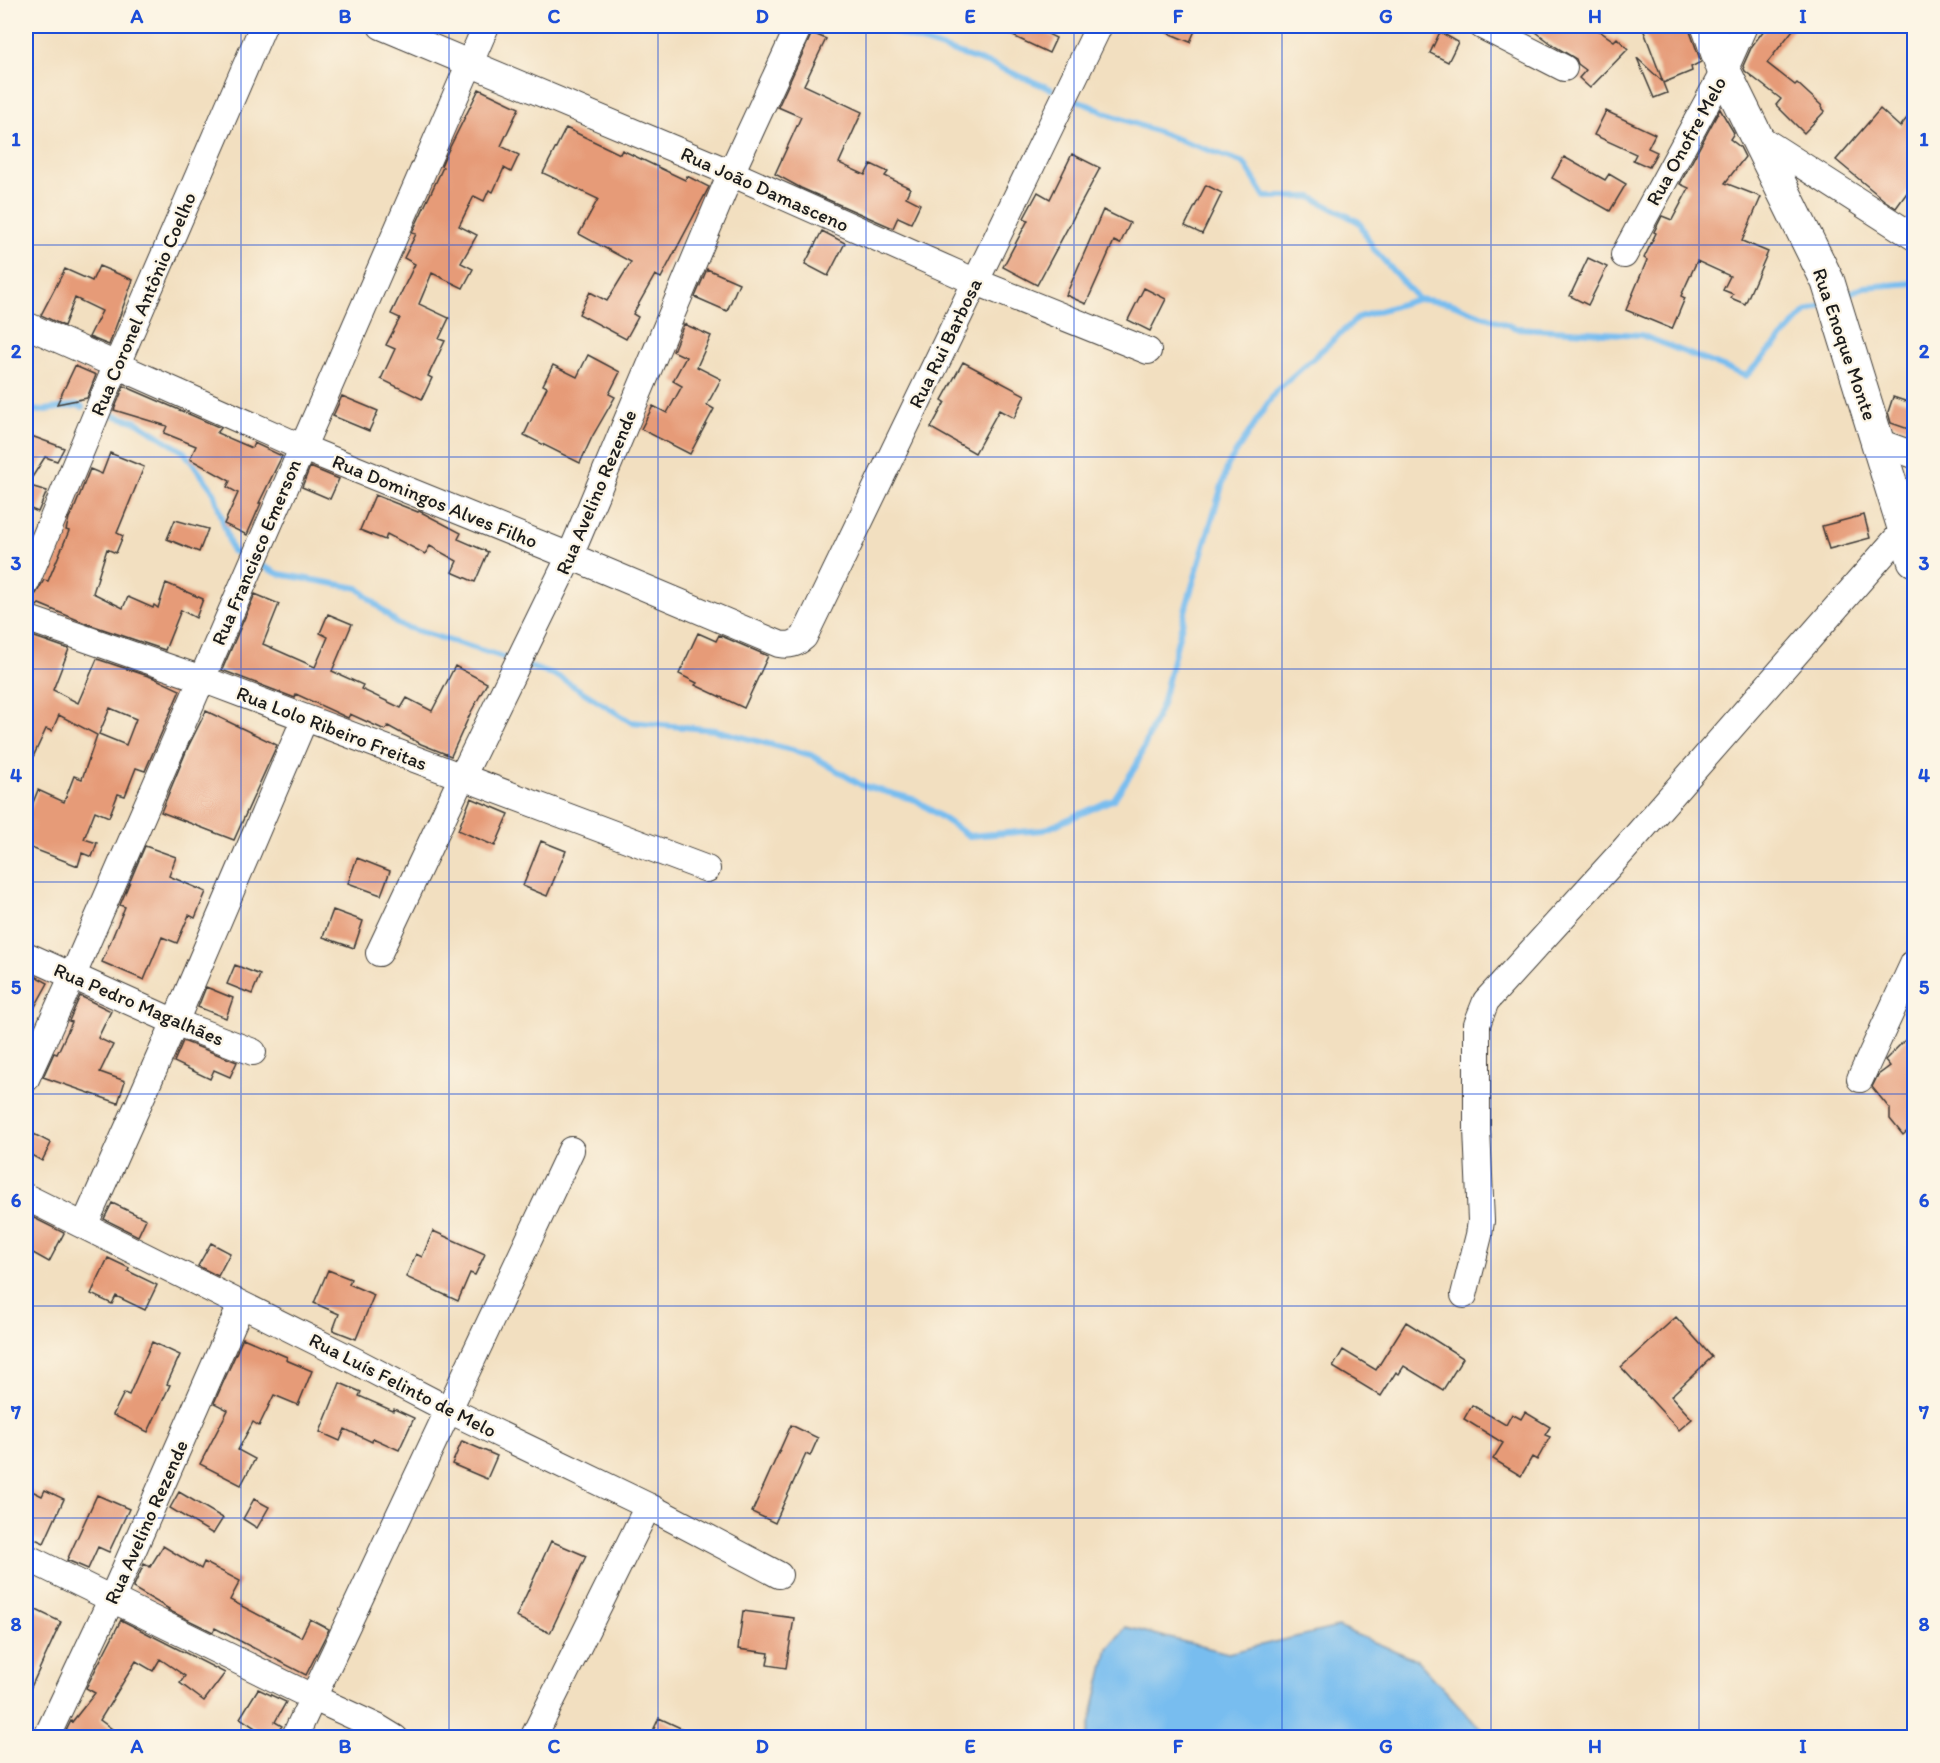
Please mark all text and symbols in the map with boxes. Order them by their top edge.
text: A [130,4,144,28]
text: B [339,4,352,28]
text: C [548,4,561,28]
text: D [755,4,769,28]
text: E [964,4,976,28]
text: F [1173,4,1184,28]
text: G [1379,4,1393,28]
text: H [1588,4,1602,28]
text: I [1799,4,1807,28]
street label: Rua Onofre Melo [1641,72,1731,210]
text: 1 [11,127,21,151]
text: 1 [1919,127,1929,151]
street label: Rua João Damasceno [677,141,853,237]
street label: Rua Coronel Antônio Coelho [85,189,201,419]
street label: Rua Enoque Monte [1808,265,1882,423]
street label: Rua Rui Barbosa [903,274,987,412]
text: 2 [11,339,22,363]
text: 2 [1919,339,1930,363]
street label: Rua Avelino Rezende [550,406,642,578]
street label: Rua Domingos Alves Filho [329,449,541,553]
street label: Rua Francisco Emerson [206,455,306,649]
text: 3 [11,551,22,575]
text: 3 [1919,551,1930,575]
street label: Rua Lolo Ribeiro Freitas [233,681,431,775]
text: 4 [10,763,22,787]
text: 4 [1918,763,1930,787]
street label: Rua Pedro Magalhães [50,957,228,1051]
text: 5 [11,975,22,999]
text: 5 [1919,975,1930,999]
text: 6 [11,1188,22,1212]
text: 6 [1919,1188,1930,1212]
street label: Rua Luís Felinto de Melo [305,1327,501,1443]
text: 7 [10,1400,21,1424]
text: 7 [1918,1400,1929,1424]
street label: Rua Avelino Rezende [99,1436,193,1608]
text: 8 [11,1612,22,1636]
text: 8 [1919,1612,1930,1636]
text: A [130,1734,144,1758]
text: B [339,1734,352,1758]
text: C [548,1734,561,1758]
text: D [755,1734,769,1758]
text: E [964,1734,976,1758]
text: F [1173,1734,1184,1758]
text: G [1379,1734,1393,1758]
text: H [1588,1734,1602,1758]
text: I [1799,1734,1807,1758]

